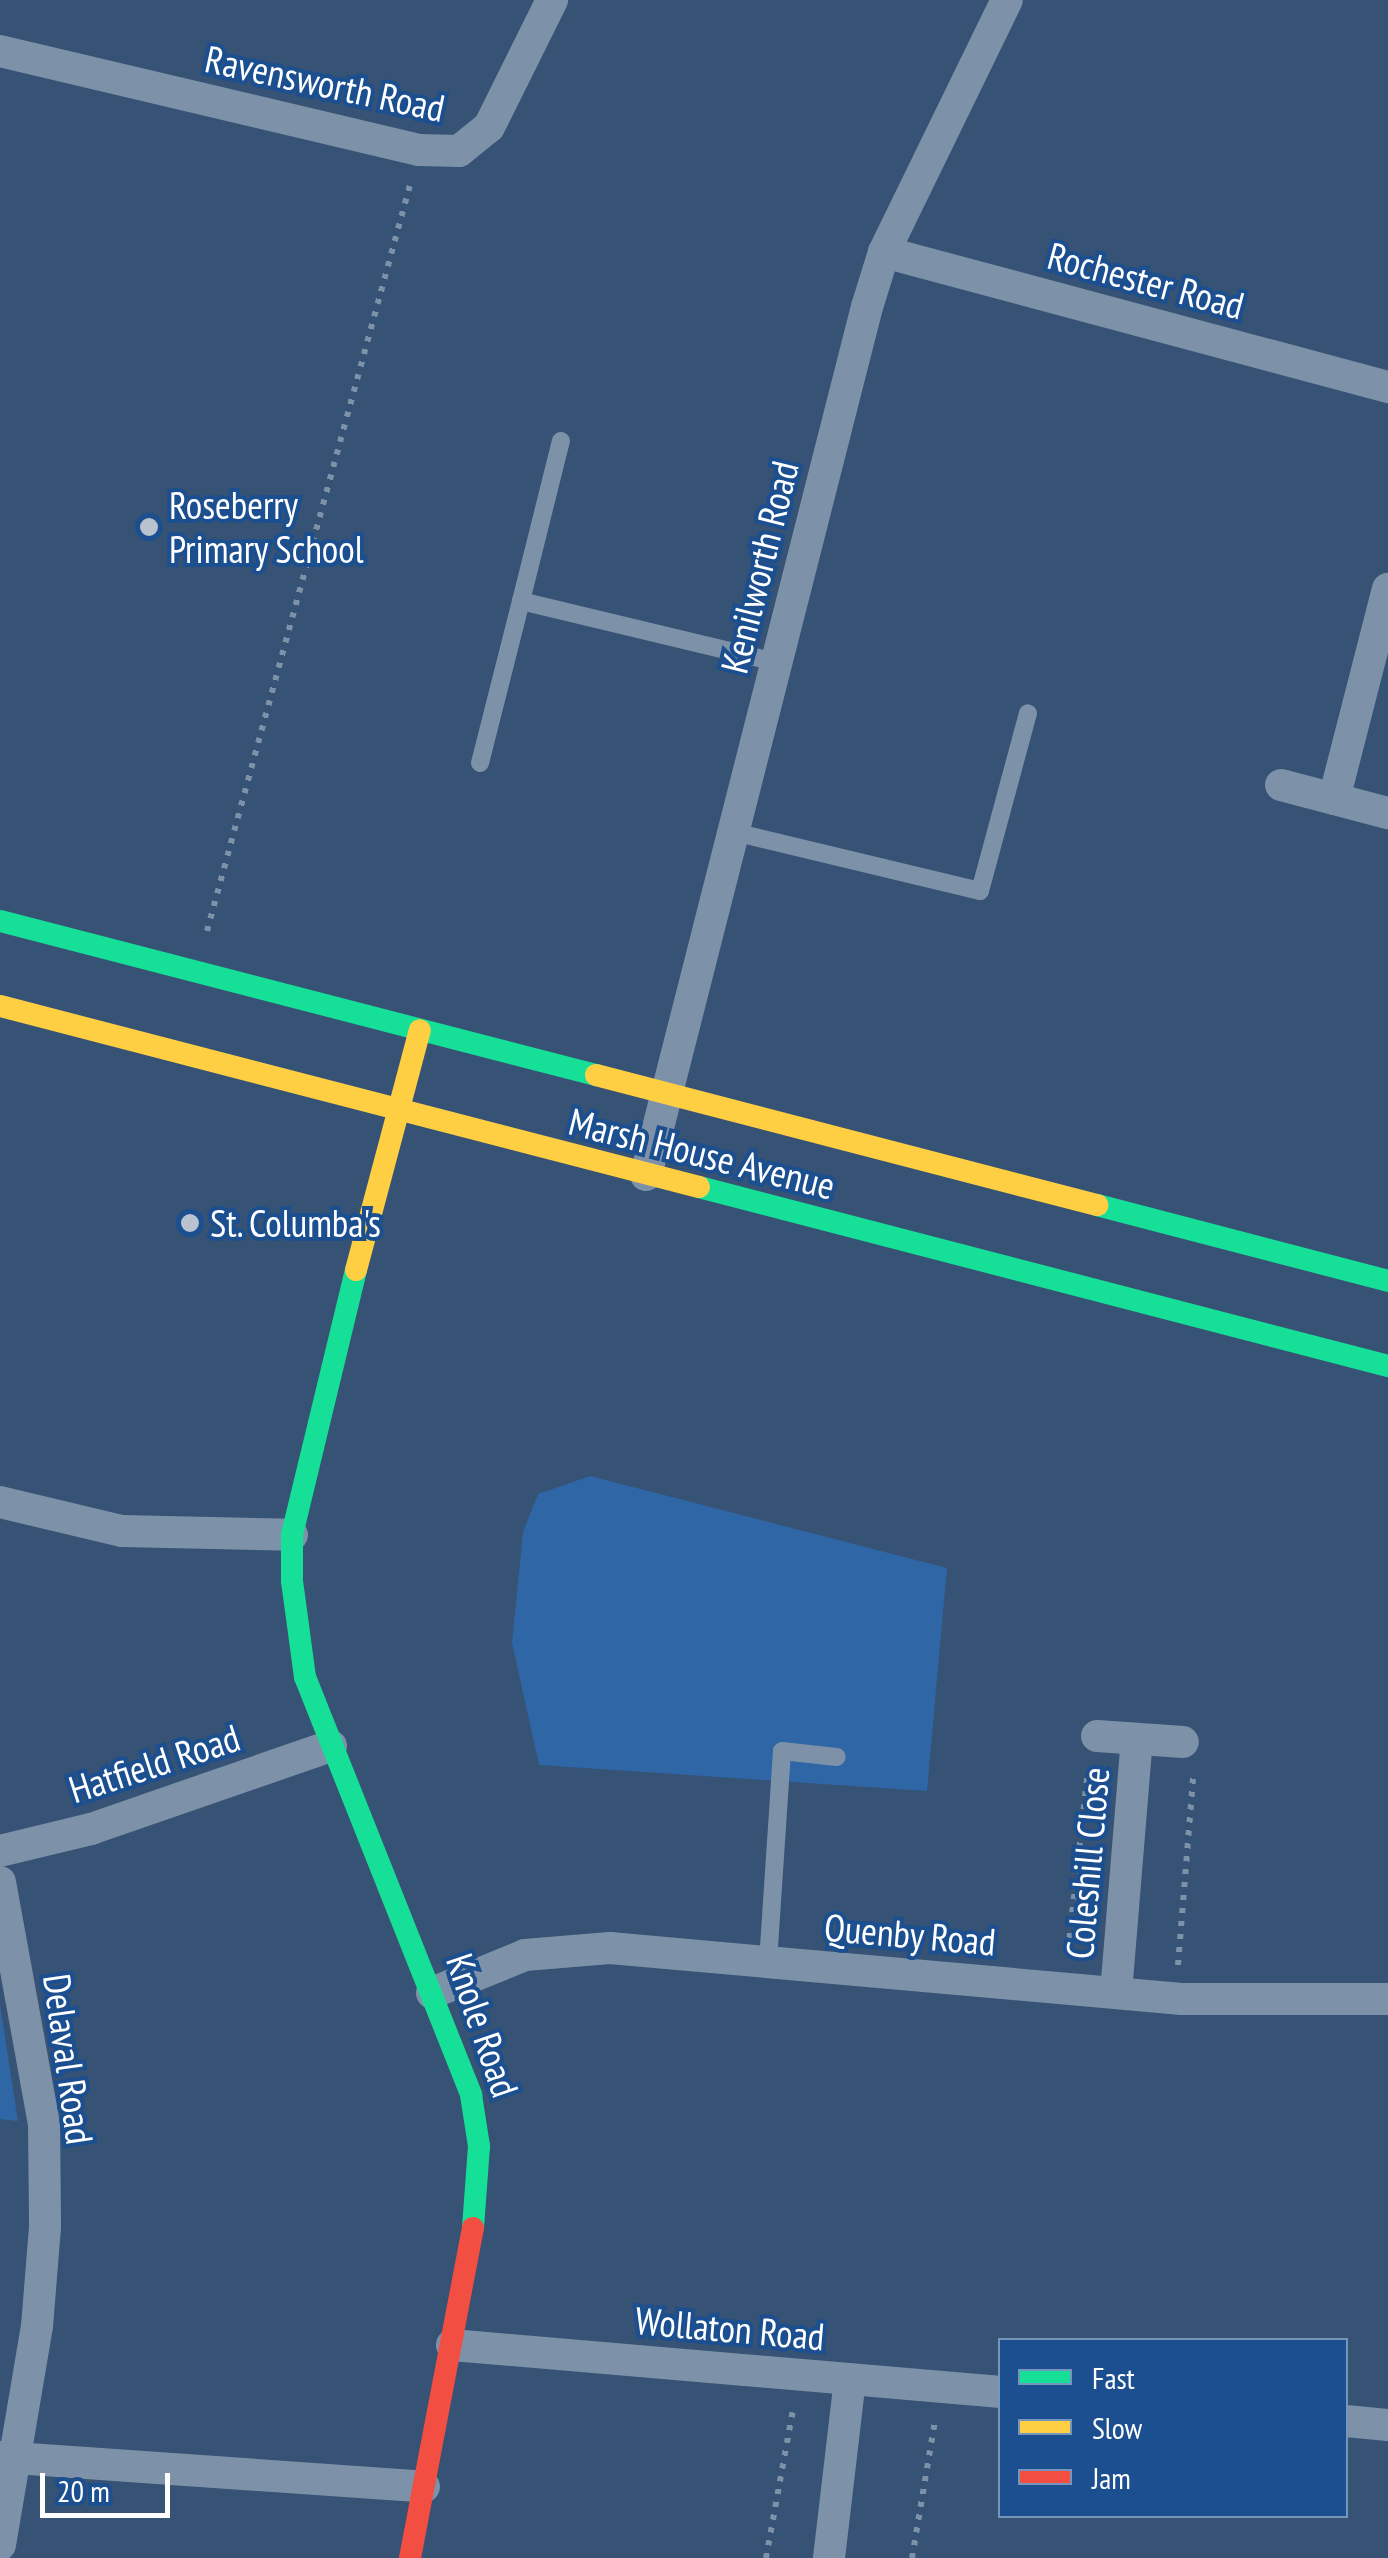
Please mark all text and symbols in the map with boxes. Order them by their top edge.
street label: Ravensworth Road [201,35,449,131]
street label: Rochester Road [1043,232,1249,328]
street label: Kenilworth Road [711,456,807,678]
place label: Roseberry Primary School [169,482,365,572]
marker: Roseberry Primary School [138,516,160,538]
street label: Marsh House Avenue [564,1098,840,1208]
place label: St. Columba's [210,1200,383,1246]
marker: St. Columba's [179,1212,201,1234]
street label: Hatfield Road [63,1714,245,1812]
street label: Coleshill Close [1056,1765,1118,1961]
street label: Quenby Road [822,1904,998,1964]
street label: Knole Road [437,1947,529,2103]
street label: Delaval Road [34,1971,104,2147]
street label: Wollaton Road [634,2297,826,2359]
legend [998,2338,1348,2518]
text: Fast [1092,2358,1135,2397]
text: Slow [1092,2408,1142,2447]
scale bar [45,2453,175,2515]
text: Jam [1092,2458,1131,2497]
text: 20 m [57,2471,110,2510]

